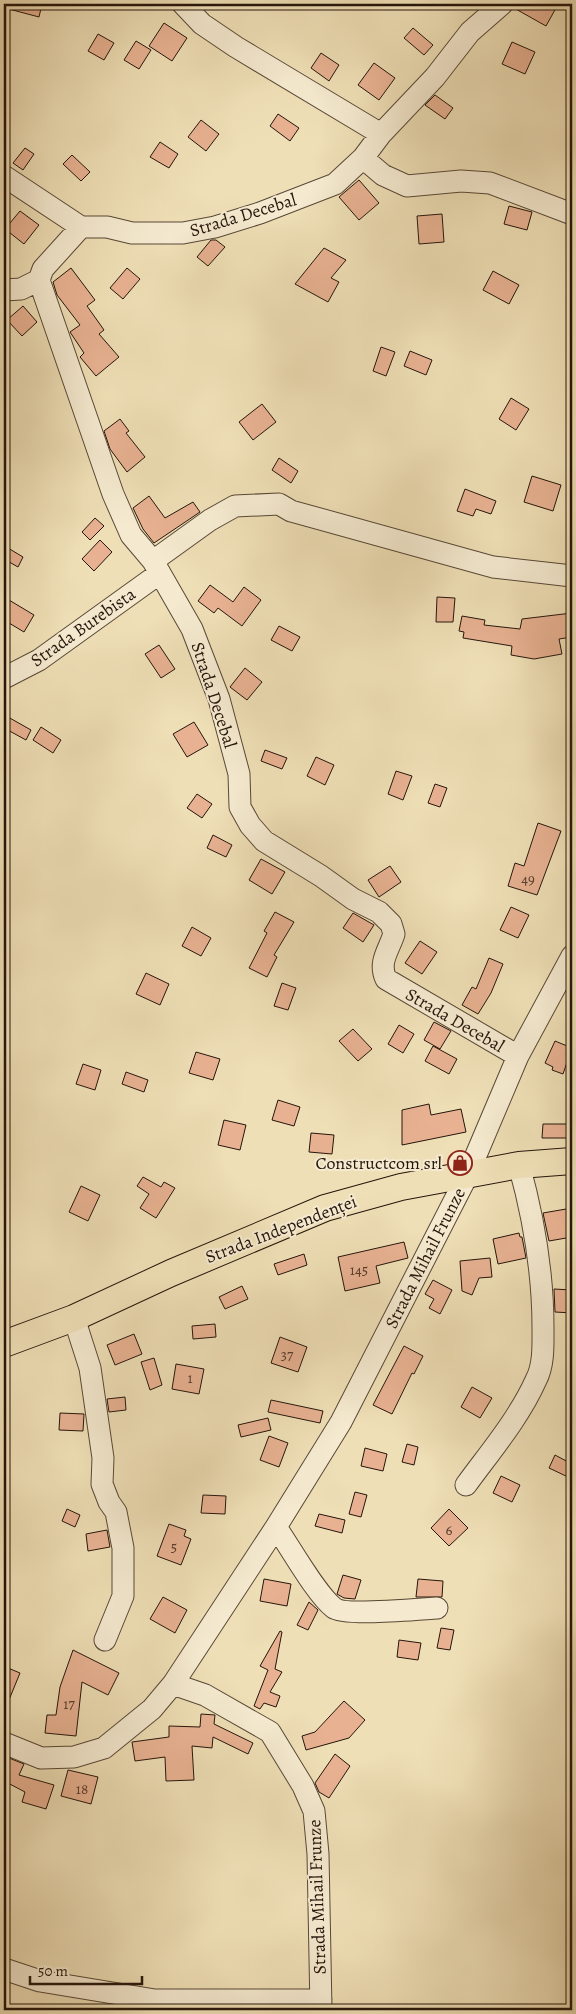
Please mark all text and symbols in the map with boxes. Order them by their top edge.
street label: Strada Decebal [187,187,300,243]
street label: Strada Burebista [26,581,141,672]
street label: Strada Decebal [186,639,243,752]
house number: 49 [521,869,535,889]
street label: Strada Decebal [401,982,509,1058]
shop icon: Constructcom srl [447,1150,473,1176]
place label: Constructcom srl [315,1151,443,1175]
street label: Strada Mihail Frunze [379,1183,471,1333]
street label: Strada Independenței [202,1189,360,1269]
house number: 145 [350,1260,368,1280]
house number: 37 [281,1345,294,1365]
house number: 1 [187,1368,193,1388]
house number: 6 [446,1520,453,1540]
house number: 5 [171,1537,177,1557]
house number: 17 [63,1694,75,1714]
house number: 18 [76,1779,88,1799]
street label: Strada Mihail Frunze [302,1819,332,1975]
scale bar [30,1954,142,1986]
text: 50 m [38,1961,68,1981]

